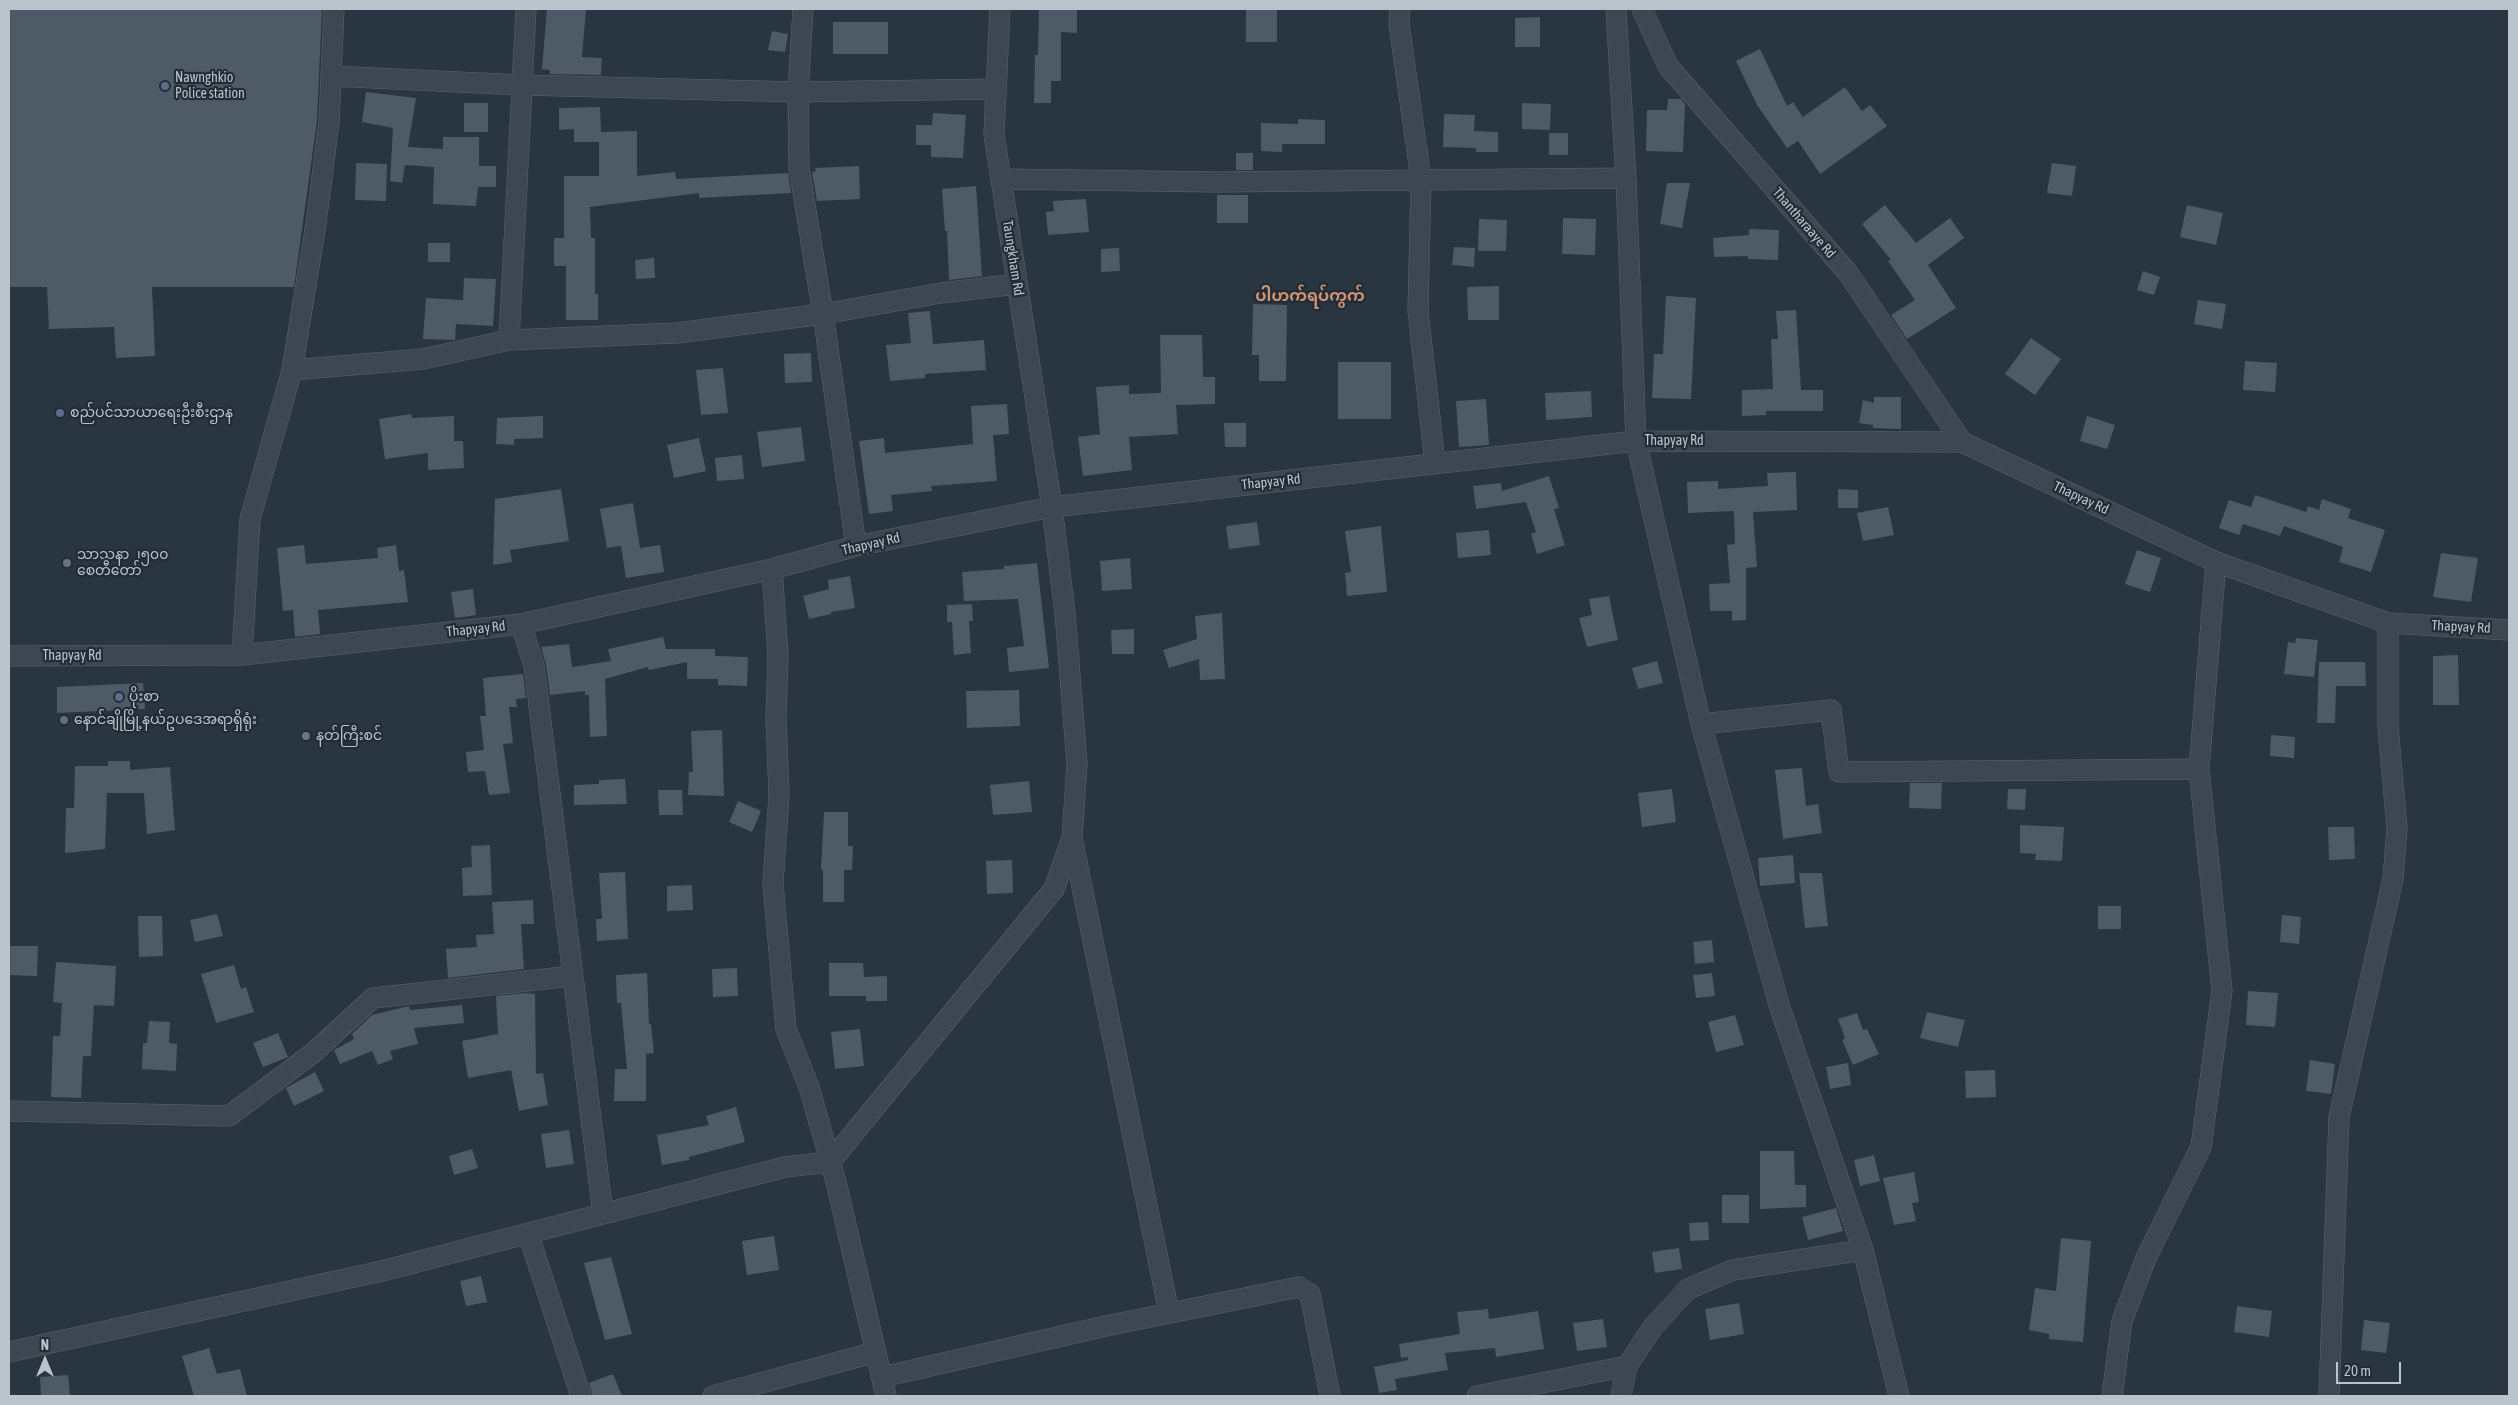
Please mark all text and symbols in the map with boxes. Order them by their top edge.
place label: Nawnghkio Police station [175,70,245,102]
marker: Nawnghkio Police station [159,80,171,92]
street label: Thantharaaye Rd [1769,184,1839,262]
street label: Taungkham Rd [999,219,1027,297]
district label: ပါဟက်ရပ်ကွက် [1255,286,1365,306]
place label: စည်ပင်သာယာရေးဦးစီးဌာန [70,405,233,421]
marker: စည်ပင်သာယာရေးဦးစီးဌာန [54,407,66,419]
street label: Thapyay Rd [1644,433,1704,449]
street label: Thapyay Rd [1241,471,1301,493]
street label: Thapyay Rd [2051,478,2111,518]
street label: Thapyay Rd [840,529,902,559]
place label: သာသနာ ၂၅၀၀ စေတီတော် [77,547,168,580]
marker: သာသနာ ၂၅၀၀ စေတီတော် [61,557,73,569]
street label: Thapyay Rd [2431,617,2491,637]
street label: Thapyay Rd [446,618,506,640]
street label: Thapyay Rd [42,648,102,664]
place label: ပိုးစာ [129,689,159,705]
marker: ပိုးစာ [113,691,125,703]
place label: နောင်ချိုမြို့နယ်ဥပဒေအရာရှိရုံး [74,712,257,728]
marker: နောင်ချိုမြို့နယ်ဥပဒေအရာရှိရုံး [58,714,70,726]
place label: နတ်ကြီးစင် [316,728,382,744]
marker: နတ်ကြီးစင် [300,730,312,742]
north arrow [20,1335,70,1385]
text: N [41,1337,49,1353]
scale bar [2338,1352,2403,1384]
text: 20 m [2344,1362,2371,1379]

